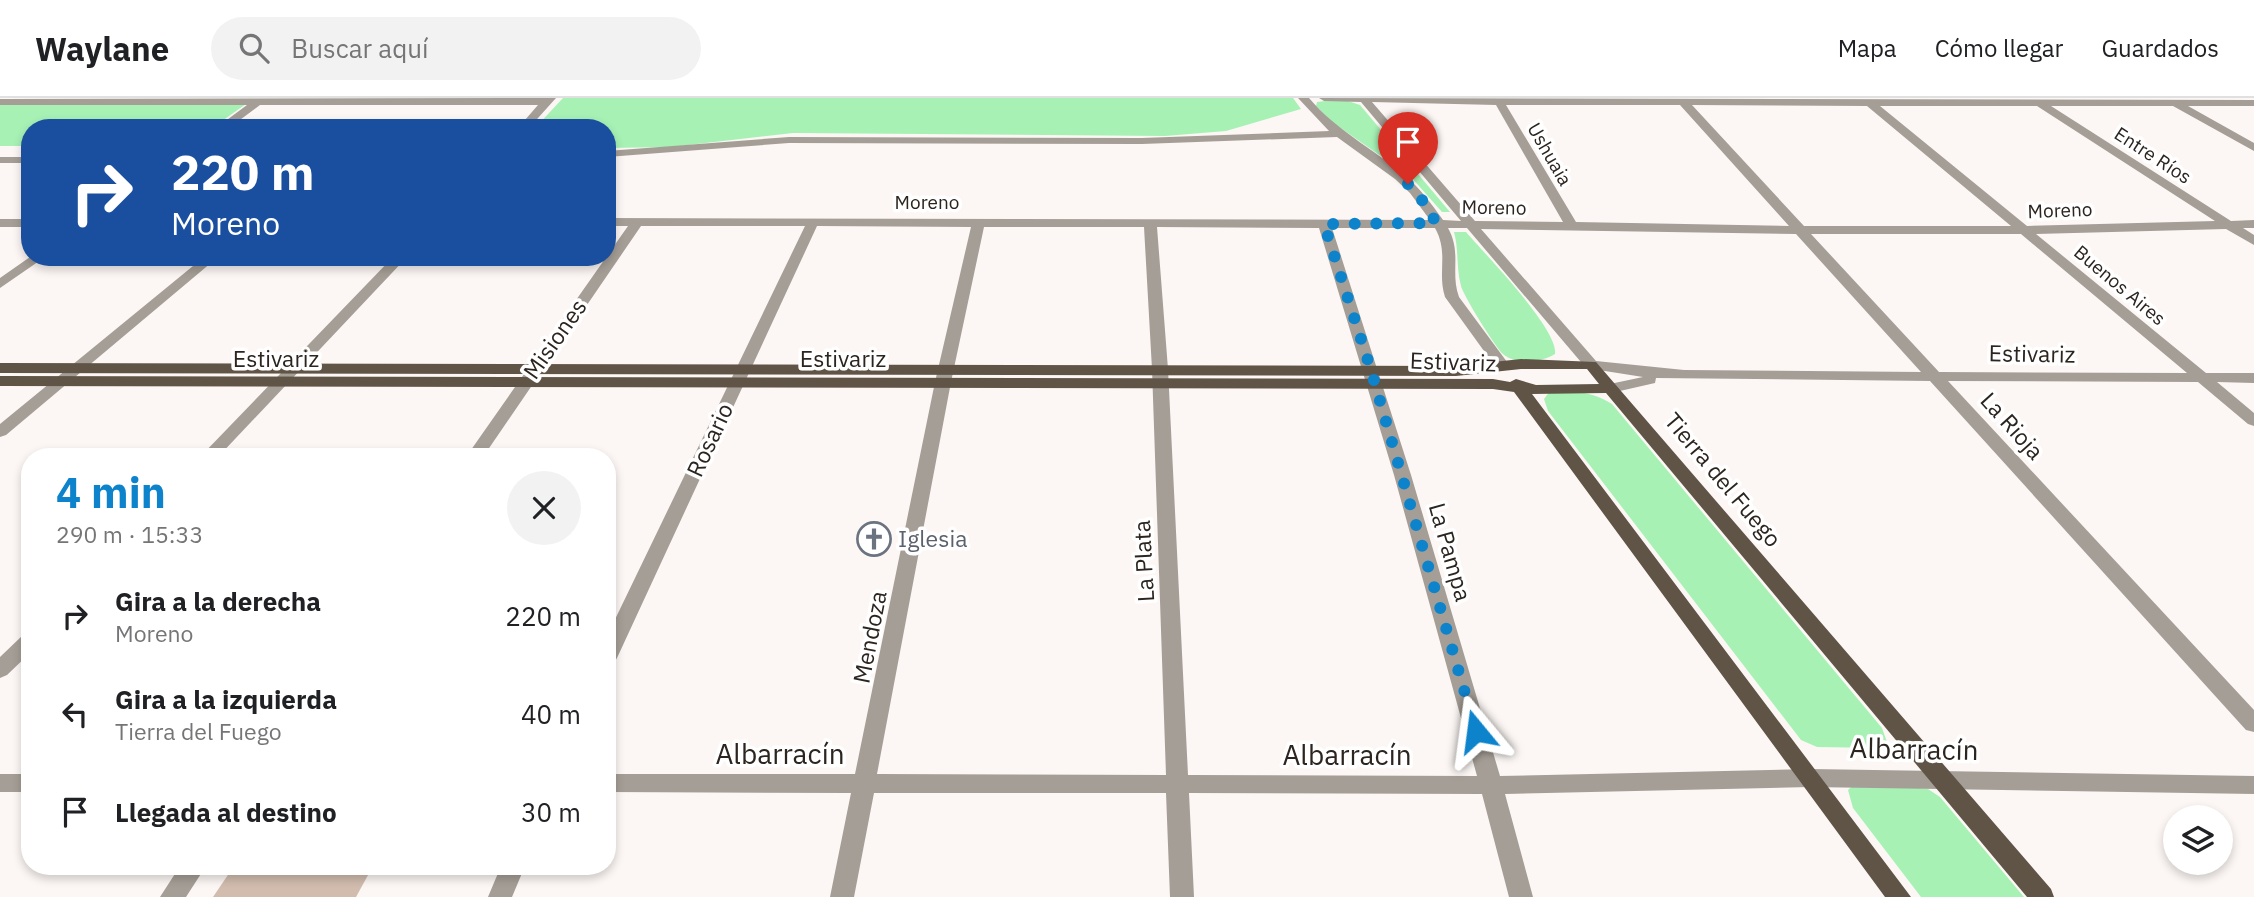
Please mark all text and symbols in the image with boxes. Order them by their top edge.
search box [211,17,701,80]
text: Waylane [35,27,169,70]
icon: search [235,29,273,67]
text: Buscar aquí [291,31,429,65]
text: Mapa [1838,32,1897,64]
text: Cómo llegar [1935,32,2063,64]
text: Guardados [2101,32,2219,64]
pin [1378,112,1438,184]
street label: Ushuaia [1522,118,1578,190]
street label: Entre Ríos [2110,121,2196,189]
icon: arrive [1389,123,1427,161]
text: 220 m [171,140,315,203]
icon: right [56,147,147,238]
street label: Moreno [895,190,959,214]
street label: Moreno [1461,194,1527,220]
street label: Moreno [2027,197,2093,223]
text: Moreno [171,202,280,244]
street label: Buenos Aires [2069,240,2171,330]
street label: Misiones [516,292,593,384]
street label: Estivariz [1988,337,2076,369]
street label: Estivariz [233,343,319,373]
street label: Estivariz [800,343,886,373]
street label: Estivariz [1409,344,1497,378]
street label: La Rioja [1975,385,2051,465]
street label: Rosario [679,398,739,481]
street label: Tierra del Fuego [1659,406,1789,553]
text: 4 min [56,465,166,520]
button: close [507,471,581,545]
street label: La Pampa [1423,499,1479,604]
text: 290 m · 15:33 [56,519,203,549]
street label: La Plata [1126,519,1160,603]
church icon: Iglesia [855,520,893,558]
place label: Iglesia [898,523,967,553]
text: Gira a la derecha [115,584,321,618]
street label: Mendoza [845,588,893,686]
icon: right [56,597,94,635]
text: 220 m [505,599,581,633]
text: Moreno [115,618,193,648]
text: Gira a la izquierda [115,682,337,716]
position arrow [1439,694,1513,768]
icon: left [56,695,94,733]
text: 40 m [521,697,581,731]
text: Tierra del Fuego [115,716,282,746]
street label: Albarracín [1849,729,1979,768]
street label: Albarracín [715,735,845,772]
street label: Albarracín [1282,736,1412,773]
icon: arrive [56,793,94,831]
text: Llegada al destino [115,795,337,829]
text: 30 m [521,795,581,829]
map controls [2163,805,2233,875]
button: layers [2163,805,2233,875]

